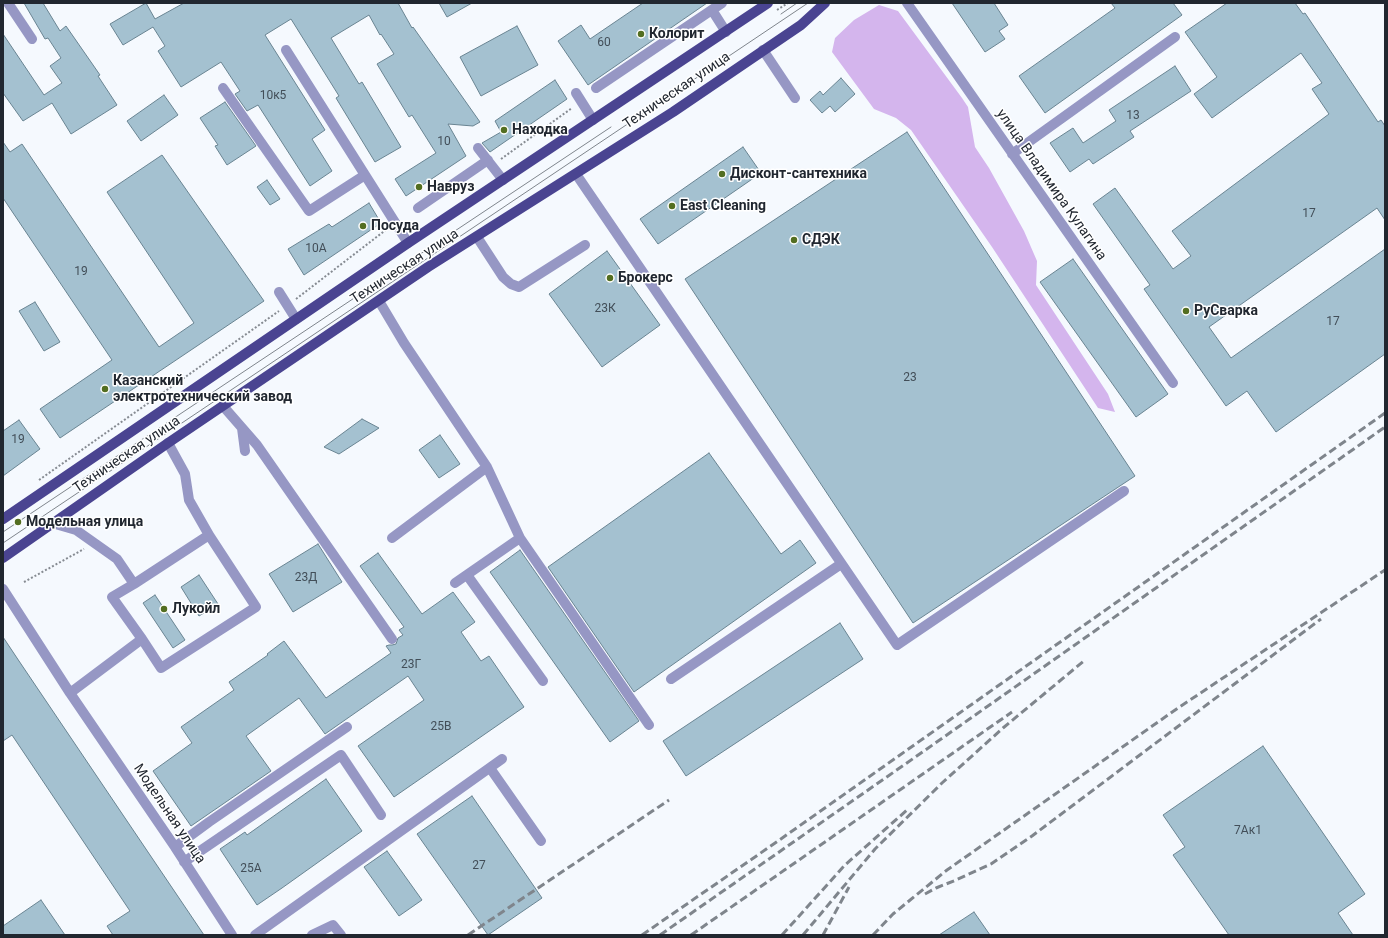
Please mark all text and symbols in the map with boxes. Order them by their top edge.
place label: Колорит [649,26,704,42]
marker: Колорит [636,29,646,39]
house number: 60 [597,36,611,50]
street label: Техническая улица [620,49,734,133]
house number: 10к5 [260,89,286,103]
street label: улица Владимира Кулагина [992,106,1110,264]
house number: 13 [1126,109,1140,123]
place label: Находка [512,122,568,138]
marker: Находка [499,125,509,135]
house number: 10 [437,135,451,149]
place label: Дисконт-сантехника [730,166,867,182]
marker: Дисконт-сантехника [717,169,727,179]
place label: Навруз [427,179,474,195]
marker: Навруз [414,182,424,192]
place label: East Cleaning [680,198,766,214]
marker: East Cleaning [667,201,677,211]
house number: 17 [1302,207,1316,221]
place label: Посуда [371,218,419,234]
marker: Посуда [358,221,368,231]
street label: Техническая улица [348,226,462,308]
place label: СДЭК [802,232,840,248]
marker: СДЭК [789,235,799,245]
house number: 10А [305,242,327,256]
house number: 19 [74,265,88,279]
place label: Брокерс [618,270,673,286]
marker: Брокерс [605,273,615,283]
house number: 23К [594,302,616,316]
place label: РуСварка [1194,303,1258,319]
marker: РуСварка [1181,306,1191,316]
house number: 17 [1326,315,1340,329]
house number: 23 [903,371,917,385]
place label: Казанский электротехнический завод [113,373,292,406]
marker: Казанский электротехнический завод [100,384,110,394]
street label: Техническая улица [70,413,184,497]
house number: 19 [11,433,25,447]
place label: Модельная улица [26,514,143,530]
marker: Модельная улица [13,517,23,527]
house number: 23Д [295,571,317,585]
place label: Лукойл [172,601,220,617]
marker: Лукойл [159,604,169,614]
house number: 23Г [401,658,421,672]
house number: 25В [431,720,451,734]
street label: Модельная улица [129,761,209,867]
house number: 7Ак1 [1234,824,1262,838]
house number: 27 [472,859,486,873]
house number: 25А [240,862,262,876]

